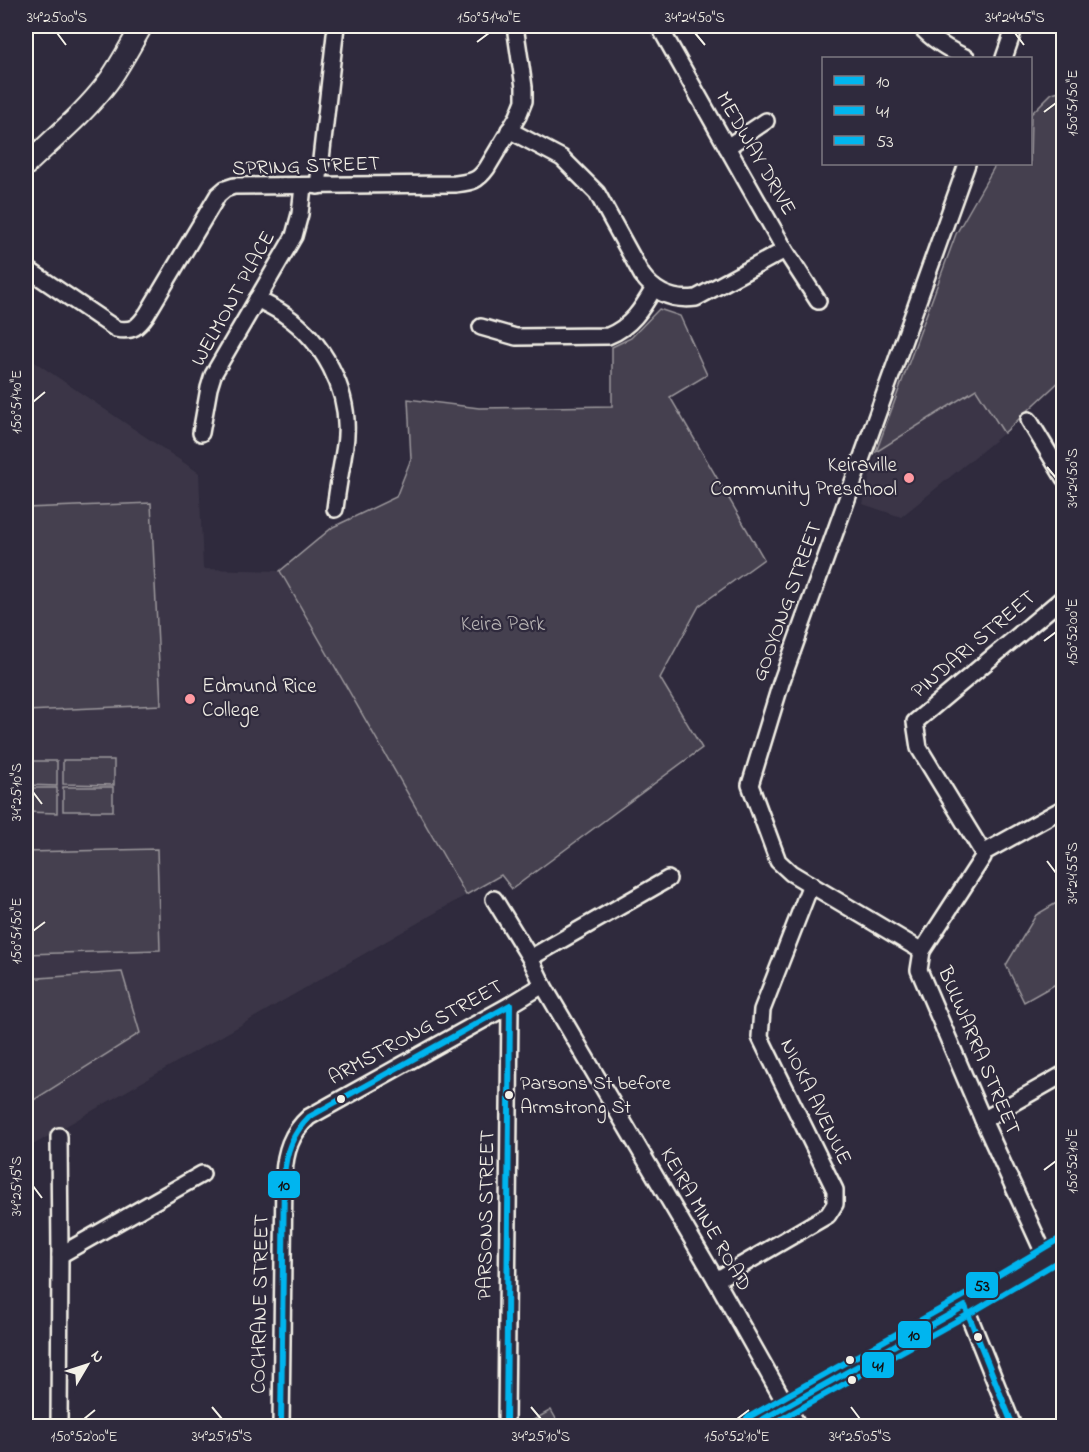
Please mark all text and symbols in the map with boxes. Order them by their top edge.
text: 34°25'00"S [27,7,87,29]
text: 150°51'40"E [457,7,521,29]
text: 34°24'50"S [665,7,725,29]
text: 34°24'45"S [985,7,1045,29]
legend [822,57,1032,165]
text: 10 [876,70,890,96]
text: 150°51'50"E [1062,70,1084,136]
street label: MEDWAY DRIVE [707,87,803,221]
text: 41 [876,100,889,126]
text: 53 [876,130,894,156]
street label: SPRING STREET [231,149,381,185]
street label: WELMONT PLACE [184,226,284,372]
text: 150°51'40"E [6,370,28,434]
text: 34°24'50"S [1062,448,1084,508]
place label: Keiraville Community Preschool [710,451,898,507]
marker: Keiraville Community Preschool [902,471,916,485]
street label: GOOYONG STREET [745,518,831,686]
street label: PINDARI STREET [905,584,1043,706]
text: 150°52'00"E [1062,598,1084,666]
park label: Keira Park [461,610,546,640]
place label: Edmund Rice College [202,672,317,728]
marker: Edmund Rice College [183,692,197,706]
text: 34°25'10"S [6,762,28,821]
text: 34°24'55"S [1062,842,1084,904]
text: 150°51'50"E [6,898,28,964]
street label: BULWARRA STREET [929,961,1027,1140]
street label: ARMSTRONG STREET [323,972,509,1094]
street label: NIOKA AVENUE [771,1034,859,1170]
place label: Parsons St before Armstrong St [520,1070,671,1124]
marker: Parsons St before Armstrong St [503,1089,515,1101]
unlabelled marker [335,1093,347,1105]
text: 150°52'10"E [1062,1128,1084,1194]
street label: PARSONS STREET [471,1130,503,1300]
street label: KEIRA MINE ROAD [652,1143,758,1297]
text: 34°25'15"S [6,1155,28,1216]
line badge: 10 [267,1170,301,1199]
text: 10 [278,1174,290,1198]
street label: COCHRANE STREET [244,1214,278,1394]
line badge: 53 [965,1271,999,1299]
text: 53 [974,1275,990,1299]
line badge: 10 [897,1320,932,1349]
text: 10 [908,1324,920,1348]
unlabelled marker [972,1331,984,1343]
north arrow [57,1335,117,1395]
text: N [84,1345,110,1369]
line badge: 41 [861,1351,895,1379]
unlabelled marker [844,1354,856,1366]
text: 41 [871,1355,885,1379]
unlabelled marker [846,1374,858,1386]
text: 150°52'00"E [50,1426,118,1448]
text: 34°25'15"S [192,1426,253,1448]
text: 34°25'10"S [512,1426,571,1448]
text: 150°52'10"E [704,1426,770,1448]
text: 34°25'05"S [829,1426,891,1448]

